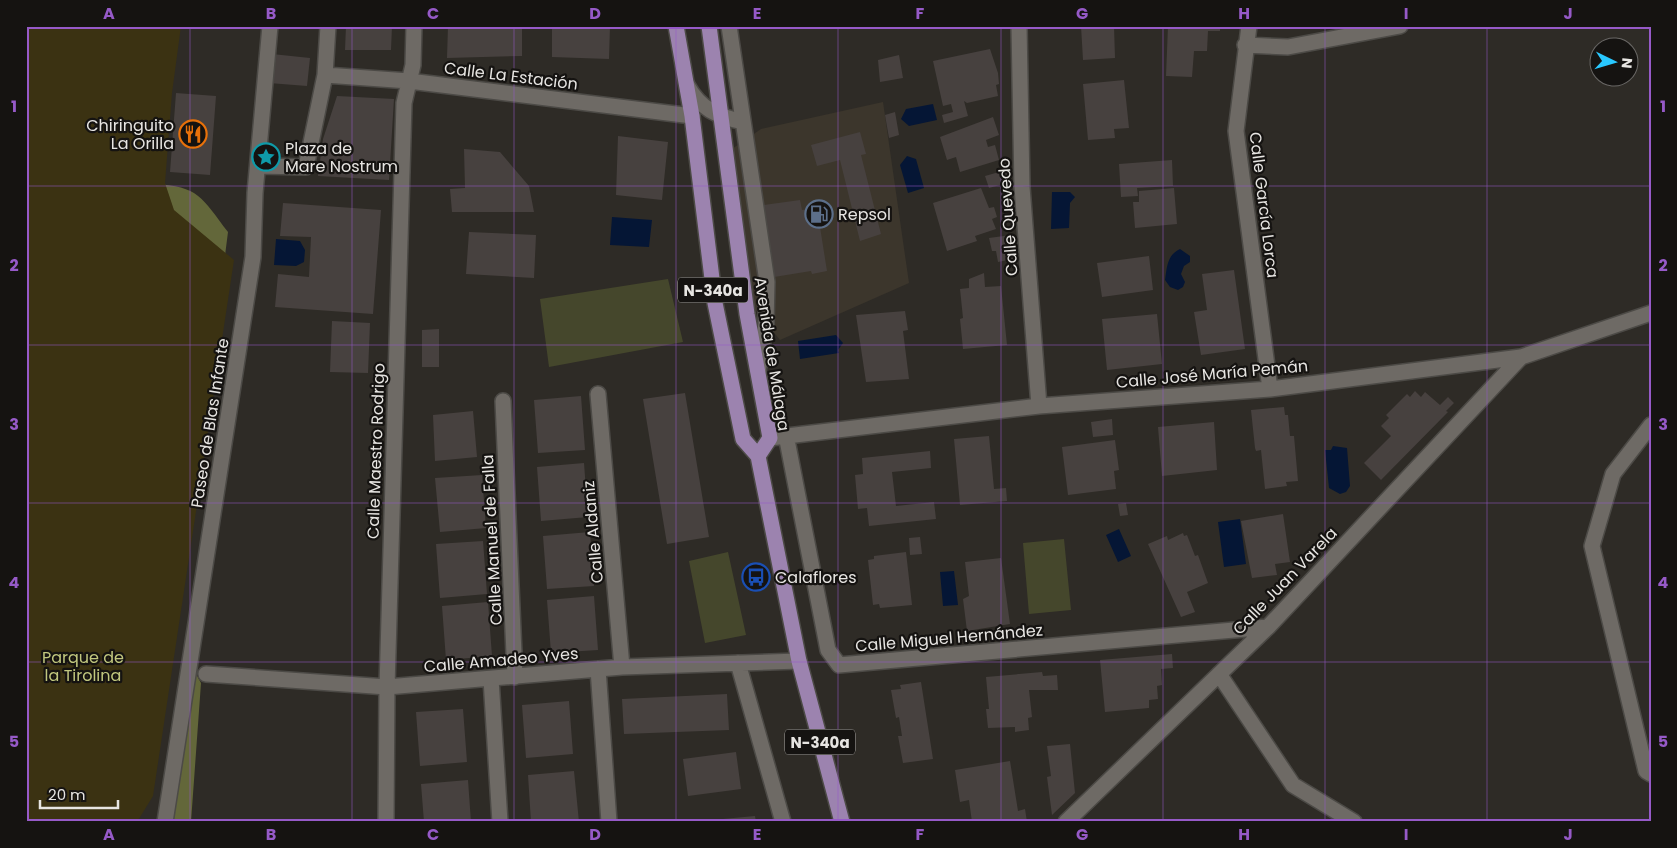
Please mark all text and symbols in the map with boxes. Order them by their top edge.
text: A [103,2,115,25]
text: B [266,2,276,25]
text: C [427,2,439,25]
text: D [589,2,601,25]
text: E [753,2,761,25]
text: F [916,2,925,25]
text: G [1076,2,1088,25]
text: H [1238,2,1250,25]
text: I [1404,2,1408,25]
text: J [1563,2,1573,25]
north arrow [1590,38,1640,88]
street label: Calle La Estación [443,56,579,96]
text: N [1617,57,1637,69]
text: 1 [11,95,17,118]
text: 1 [1660,95,1666,118]
place label: Chiringuito La Orilla [86,114,174,155]
restaurant icon: Chiringuito La Orilla [178,119,208,149]
street label: Calle García Lorca [1244,131,1284,279]
place label: Plaza de Mare Nostrum [285,137,398,178]
place icon: Plaza de Mare Nostrum [251,142,281,172]
street label: Calle Quevedo [992,157,1024,277]
fuel station icon: Repsol [804,199,834,229]
place label: Repsol [838,203,891,226]
text: 2 [9,254,19,277]
text: 2 [1658,254,1668,277]
street label: Avenida de Málaga [748,275,796,433]
road number: N-340a [678,278,748,302]
street label: Paseo de Blas Infante [185,337,235,509]
street label: Calle José María Pemán [1115,354,1309,394]
street label: Calle Maestro Rodrigo [361,363,391,539]
text: 3 [9,413,19,436]
text: 3 [1658,413,1668,436]
street label: Calle Manuel de Falla [476,454,508,626]
street label: Calle Aldaniz [577,480,609,584]
street label: Calle Juan Varela [1228,522,1342,640]
bus stop icon: Calaflores [741,562,771,592]
place label: Calaflores [775,566,857,589]
text: 4 [9,571,20,594]
text: 4 [1658,571,1669,594]
street label: Calle Miguel Hernández [854,618,1044,658]
street label: Calle Amadeo Yves [423,642,579,678]
park label: Parque de la Tirolina [42,646,124,687]
text: 5 [9,730,19,753]
road number: N-340a [785,730,855,754]
text: 5 [1658,730,1668,753]
scale bar [40,778,118,810]
text: 20 m [48,784,86,805]
text: A [103,823,115,846]
text: B [266,823,276,846]
text: C [427,823,439,846]
text: D [589,823,601,846]
text: E [753,823,761,846]
text: F [916,823,925,846]
text: G [1076,823,1088,846]
text: H [1238,823,1250,846]
text: I [1404,823,1408,846]
text: J [1563,823,1573,846]

